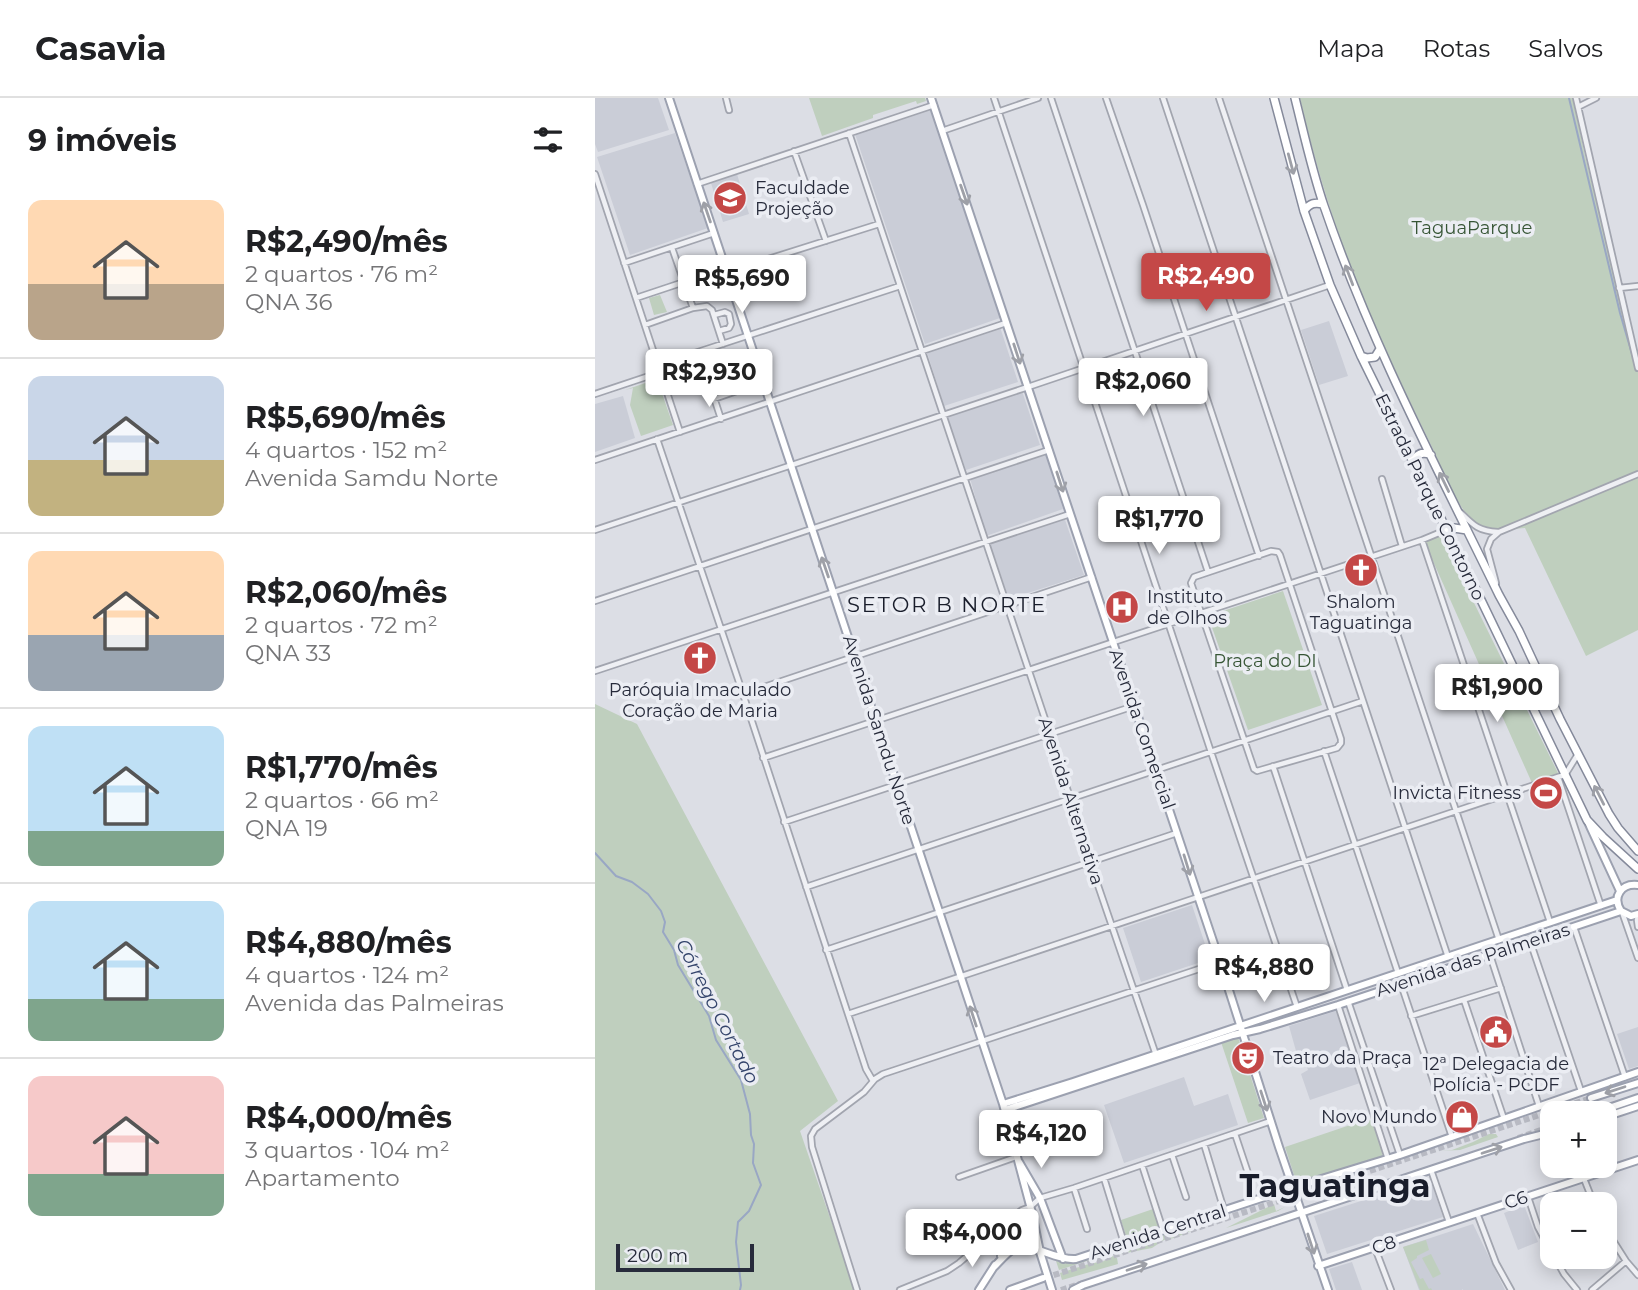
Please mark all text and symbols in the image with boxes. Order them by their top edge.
text: Casavia [35,28,167,68]
text: Mapa [1317,34,1385,63]
text: Rotas [1423,34,1490,63]
text: Salvos [1528,34,1603,63]
icon: filters [529,121,567,159]
text: 9 imóveis [28,122,177,159]
one-way arrow [1285,153,1298,175]
place label: Faculdade Projeção [755,177,850,220]
school or university icon: Faculdade Projeção [711,179,749,217]
one-way arrow [959,183,971,205]
one-way arrow [699,201,712,223]
park label: TaguaParque [1412,217,1533,239]
text: R$2,490/mês [245,223,448,260]
icon: home [84,228,168,312]
pin: R$2,490 [1141,254,1271,313]
pin: R$5,690 [677,256,807,315]
text: 2 quartos · 76 m² [245,260,438,288]
text: R$2,490 [1157,262,1255,290]
text: R$5,690 [694,264,790,292]
one-way arrow [1342,264,1355,286]
text: QNA 36 [245,288,333,316]
one-way arrow [1012,343,1025,365]
pin: R$2,930 [644,350,774,409]
text: R$2,930 [661,358,757,386]
pin: R$2,060 [1078,358,1208,418]
text: R$2,060 [1095,367,1192,395]
street label: Estrada Parque Contorno [1370,390,1490,604]
text: R$5,690/mês [245,399,446,436]
icon: home [84,404,168,488]
text: 4 quartos · 152 m² [245,436,447,464]
text: Avenida Samdu Norte [245,464,499,492]
one-way arrow [1054,471,1067,493]
one-way arrow [1437,472,1451,493]
pin: R$1,770 [1094,496,1224,556]
text: R$1,770 [1114,505,1204,533]
church icon: Shalom Taguatinga [1342,551,1380,589]
one-way arrow [818,557,830,579]
text: R$2,060/mês [245,574,447,611]
icon: home [84,579,168,663]
place label: Instituto de Olhos [1147,586,1227,629]
hospital icon: Instituto de Olhos [1103,588,1141,626]
place label: Shalom Taguatinga [1310,591,1412,634]
district label: SETOR B NORTE [847,592,1047,617]
text: 2 quartos · 72 m² [245,611,438,639]
street label: Avenida Samdu Norte [838,632,920,828]
text: QNA 33 [245,639,331,667]
church icon: Paróquia Imaculado Coração de Maria [681,639,719,677]
street label: Avenida Comercial [1104,646,1180,812]
park label: Praça do DI [1213,650,1317,672]
pin: R$1,900 [1432,664,1562,724]
text: R$1,900 [1451,673,1543,701]
place label: Paróquia Imaculado Coração de Maria [609,679,791,722]
street label: Avenida Alternativa [1034,714,1108,888]
text: R$1,770/mês [245,749,438,786]
icon: home [84,754,168,838]
sports icon: Invicta Fitness [1527,774,1565,812]
place label: Invicta Fitness [1392,782,1521,804]
one-way arrow [1592,785,1606,806]
text: 2 quartos · 66 m² [245,786,439,814]
text: QNA 19 [245,814,328,842]
one-way arrow [1182,854,1194,876]
street label: Avenida das Palmeiras [1373,918,1573,1002]
text: R$4,880/mês [245,924,452,961]
icon: home [84,929,168,1013]
water label: Córrego Cortado [671,935,764,1088]
pin: R$4,880 [1199,944,1329,1004]
text: R$4,880 [1214,953,1314,981]
text: 4 quartos · 124 m² [245,961,449,989]
text: Avenida das Palmeiras [245,989,504,1017]
one-way arrow [966,1005,979,1027]
public building icon: 12ª Delegacia de Polícia - PCDF [1477,1013,1515,1051]
theatre icon: Teatro da Praça [1229,1039,1267,1077]
place label: Teatro da Praça [1273,1047,1412,1069]
place label: 12ª Delegacia de Polícia - PCDF [1423,1053,1569,1096]
one-way arrow [1604,1085,1626,1097]
one-way arrow [1259,1089,1271,1111]
shop icon: Novo Mundo [1443,1098,1481,1136]
text: R$4,000/mês [245,1099,452,1136]
map controls [1540,1101,1617,1269]
button: + [1540,1101,1617,1178]
icon: home [84,1104,168,1188]
place label: Novo Mundo [1321,1106,1437,1128]
pin: R$4,120 [976,1110,1106,1170]
text: R$4,120 [995,1119,1087,1147]
text: 3 quartos · 104 m² [245,1136,450,1164]
one-way arrow [1480,1143,1502,1155]
text: Apartamento [245,1164,400,1192]
district label: Taguatinga [1240,1166,1430,1205]
street label: C6 [1502,1186,1531,1214]
button: − [1540,1192,1617,1269]
street label: Avenida Central [1087,1200,1229,1264]
pin: R$4,000 [907,1210,1037,1269]
text: R$4,000 [922,1218,1022,1246]
street label: C8 [1369,1231,1399,1259]
one-way arrow [1305,1233,1318,1255]
scale bar [616,1241,754,1273]
text: 200 m [627,1244,688,1267]
one-way arrow [1126,1260,1148,1273]

